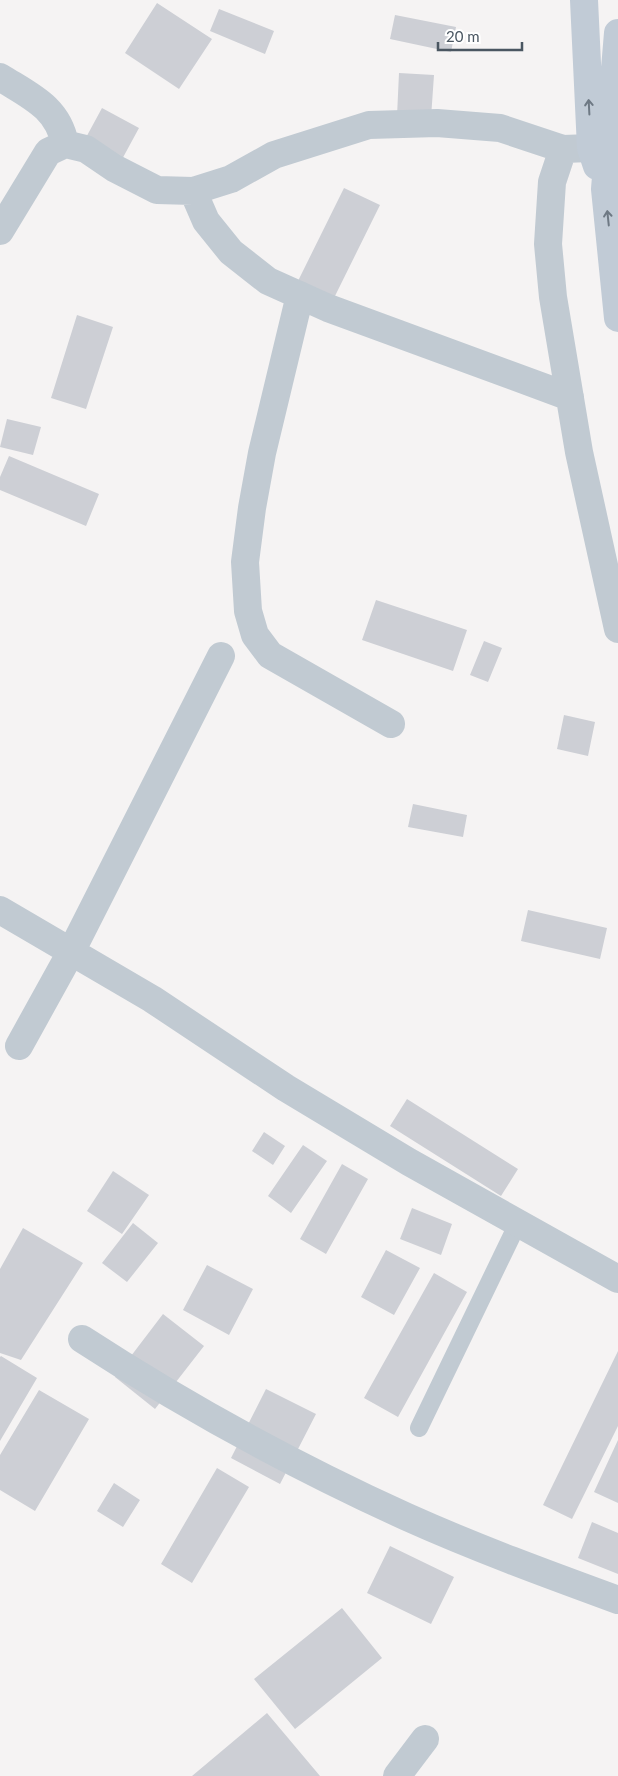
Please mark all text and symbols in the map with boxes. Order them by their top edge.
scale bar [438,20,522,52]
text: 20 m [446,27,480,45]
one-way arrow [584,100,594,116]
one-way arrow [603,210,613,226]

